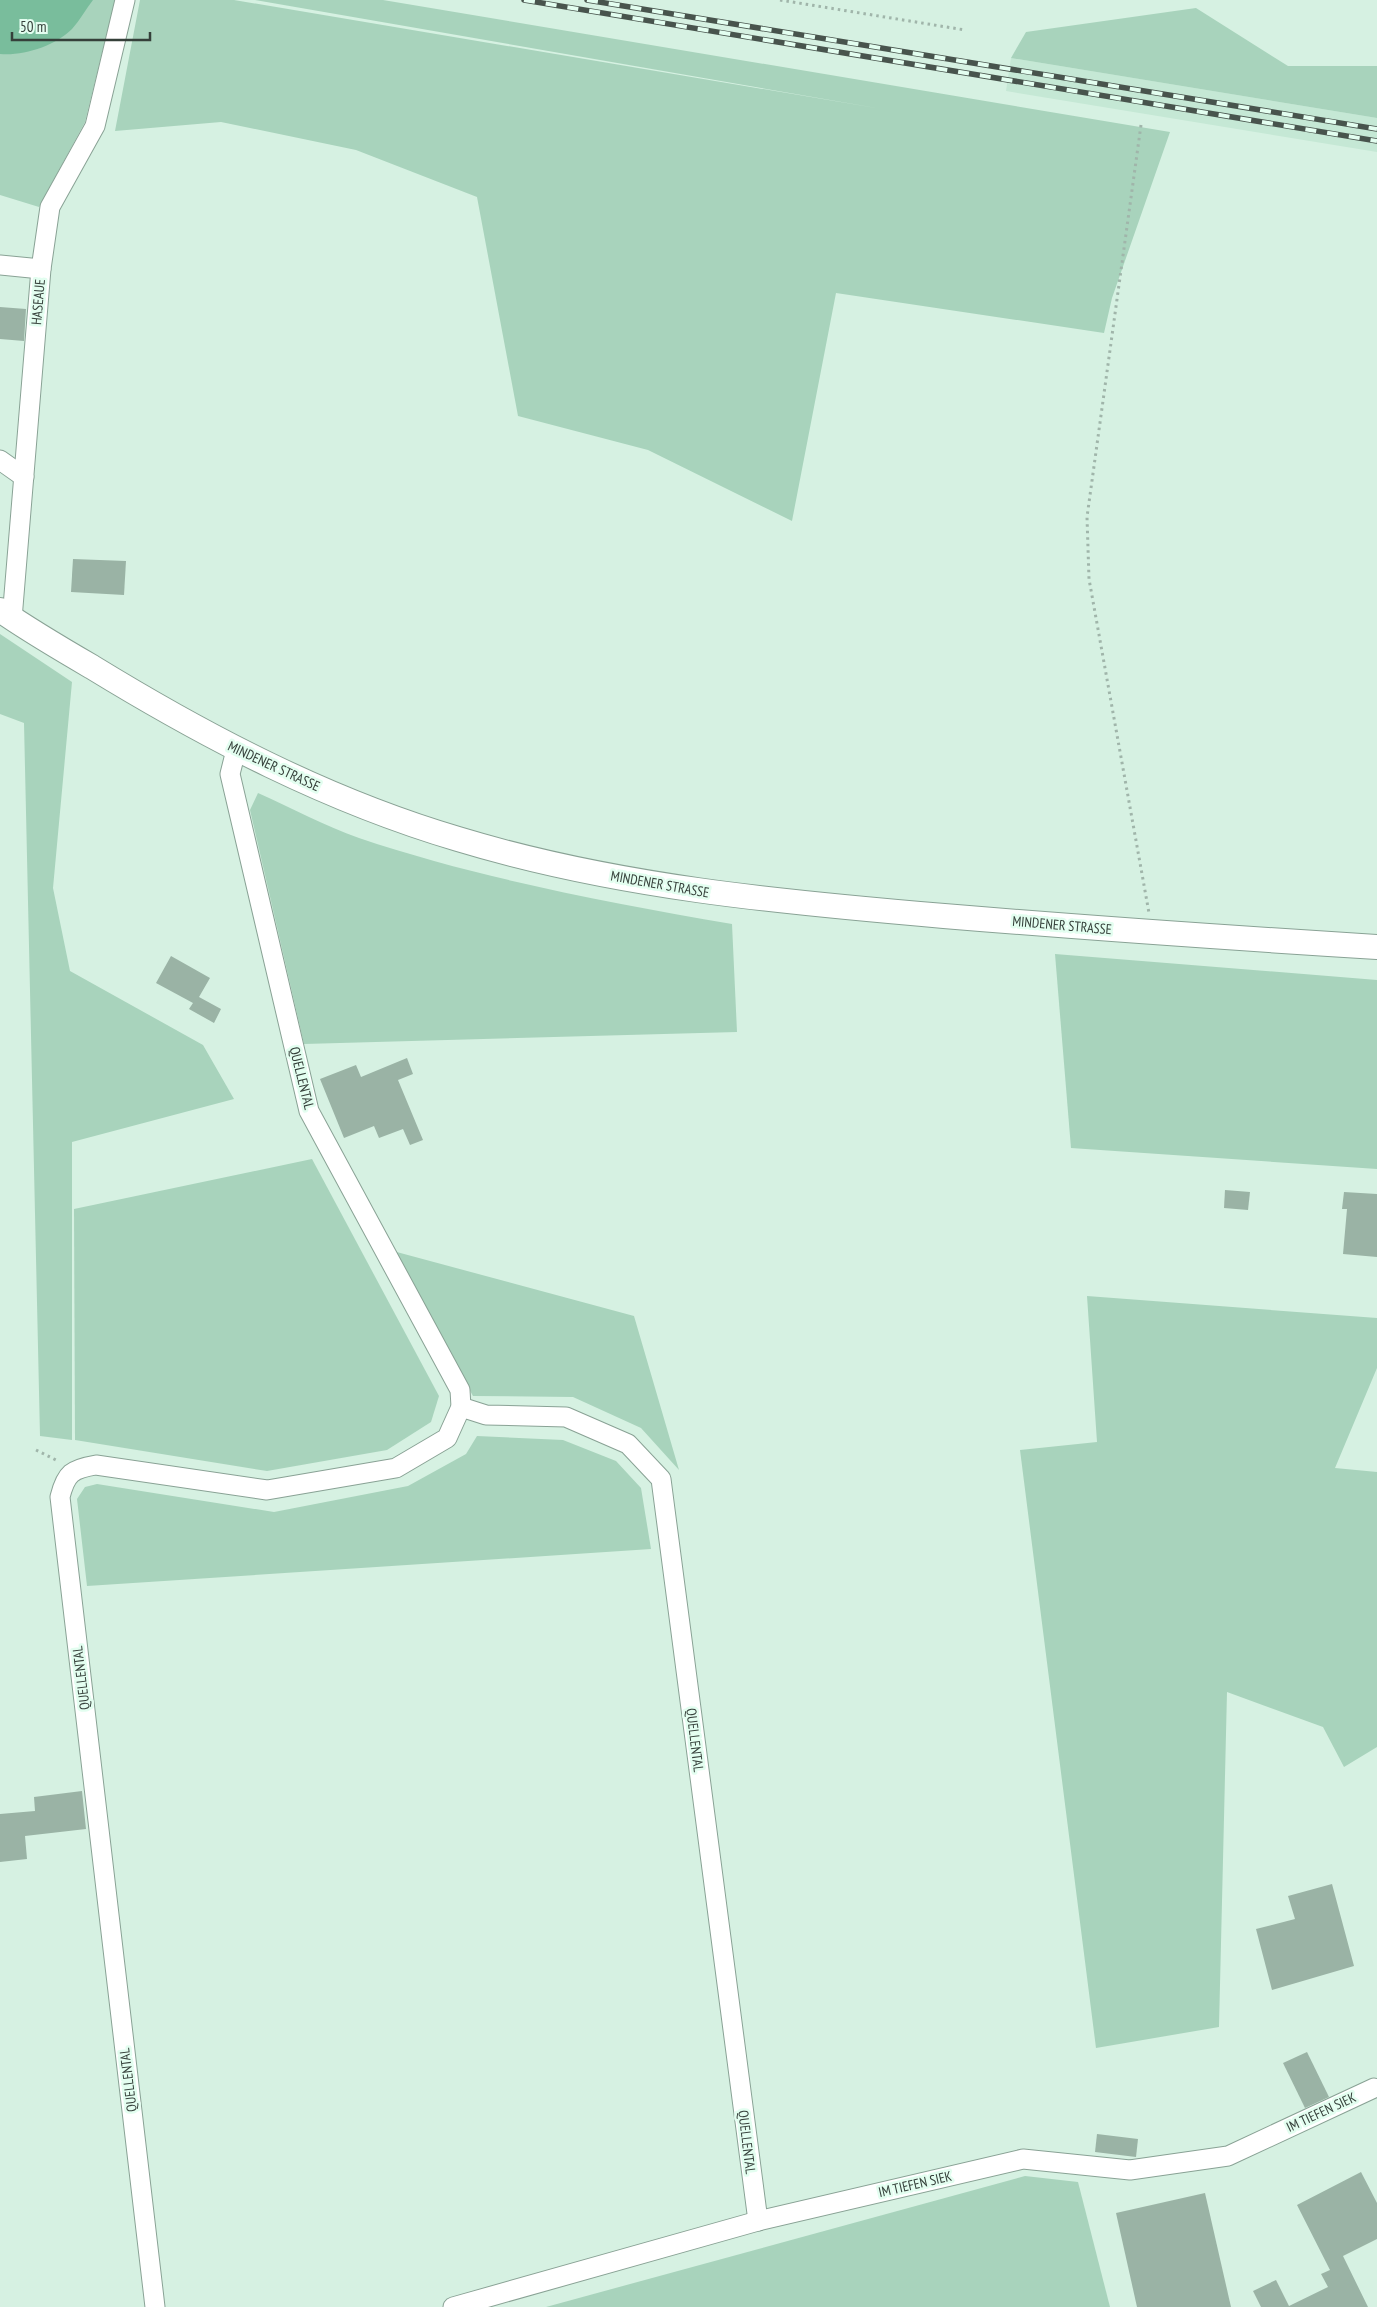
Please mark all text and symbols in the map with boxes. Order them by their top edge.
scale bar [12,10,150,42]
text: 50 m [20,17,46,36]
street label: HASEAUE [27,278,49,326]
street label: MINDENER STRASSE [225,737,323,795]
street label: MINDENER STRASSE [609,866,711,902]
street label: MINDENER STRASSE [1012,912,1112,938]
street label: QUELLENTAL [286,1045,319,1111]
street label: QUELLENTAL [68,1645,94,1711]
street label: QUELLENTAL [682,1707,708,1773]
street label: QUELLENTAL [115,2047,141,2113]
street label: IM TIEFEN SIEK [1283,2088,1359,2136]
street label: QUELLENTAL [734,2109,760,2175]
street label: IM TIEFEN SIEK [877,2167,954,2201]

